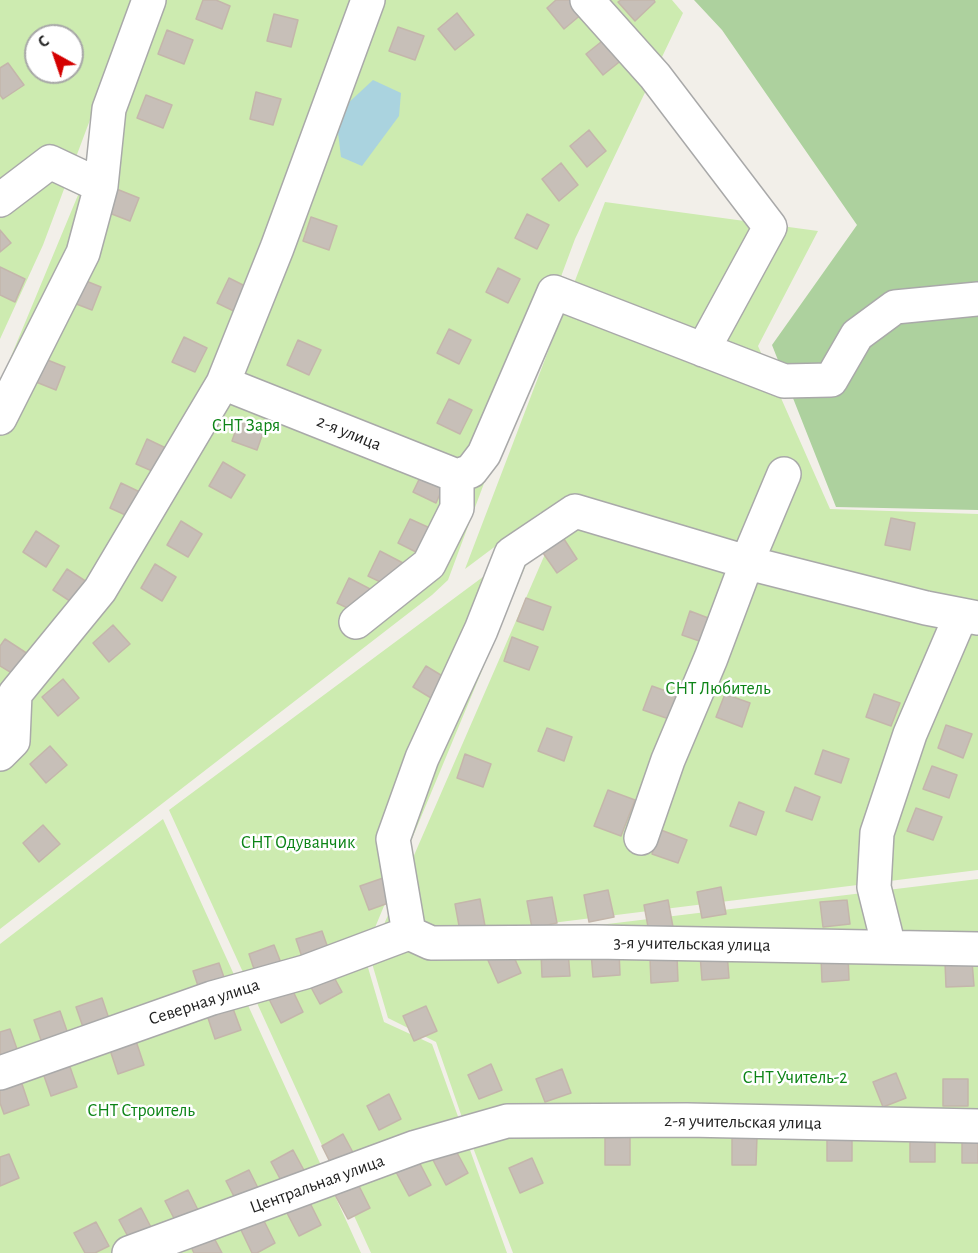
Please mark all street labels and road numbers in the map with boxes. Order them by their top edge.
street label: 2-я улица [314,410,384,456]
street label: 3-я учительская улица [613,932,771,956]
street label: Северная улица [146,974,262,1030]
street label: 2-я учительская улица [664,1110,822,1134]
street label: Центральная улица [247,1150,387,1218]

